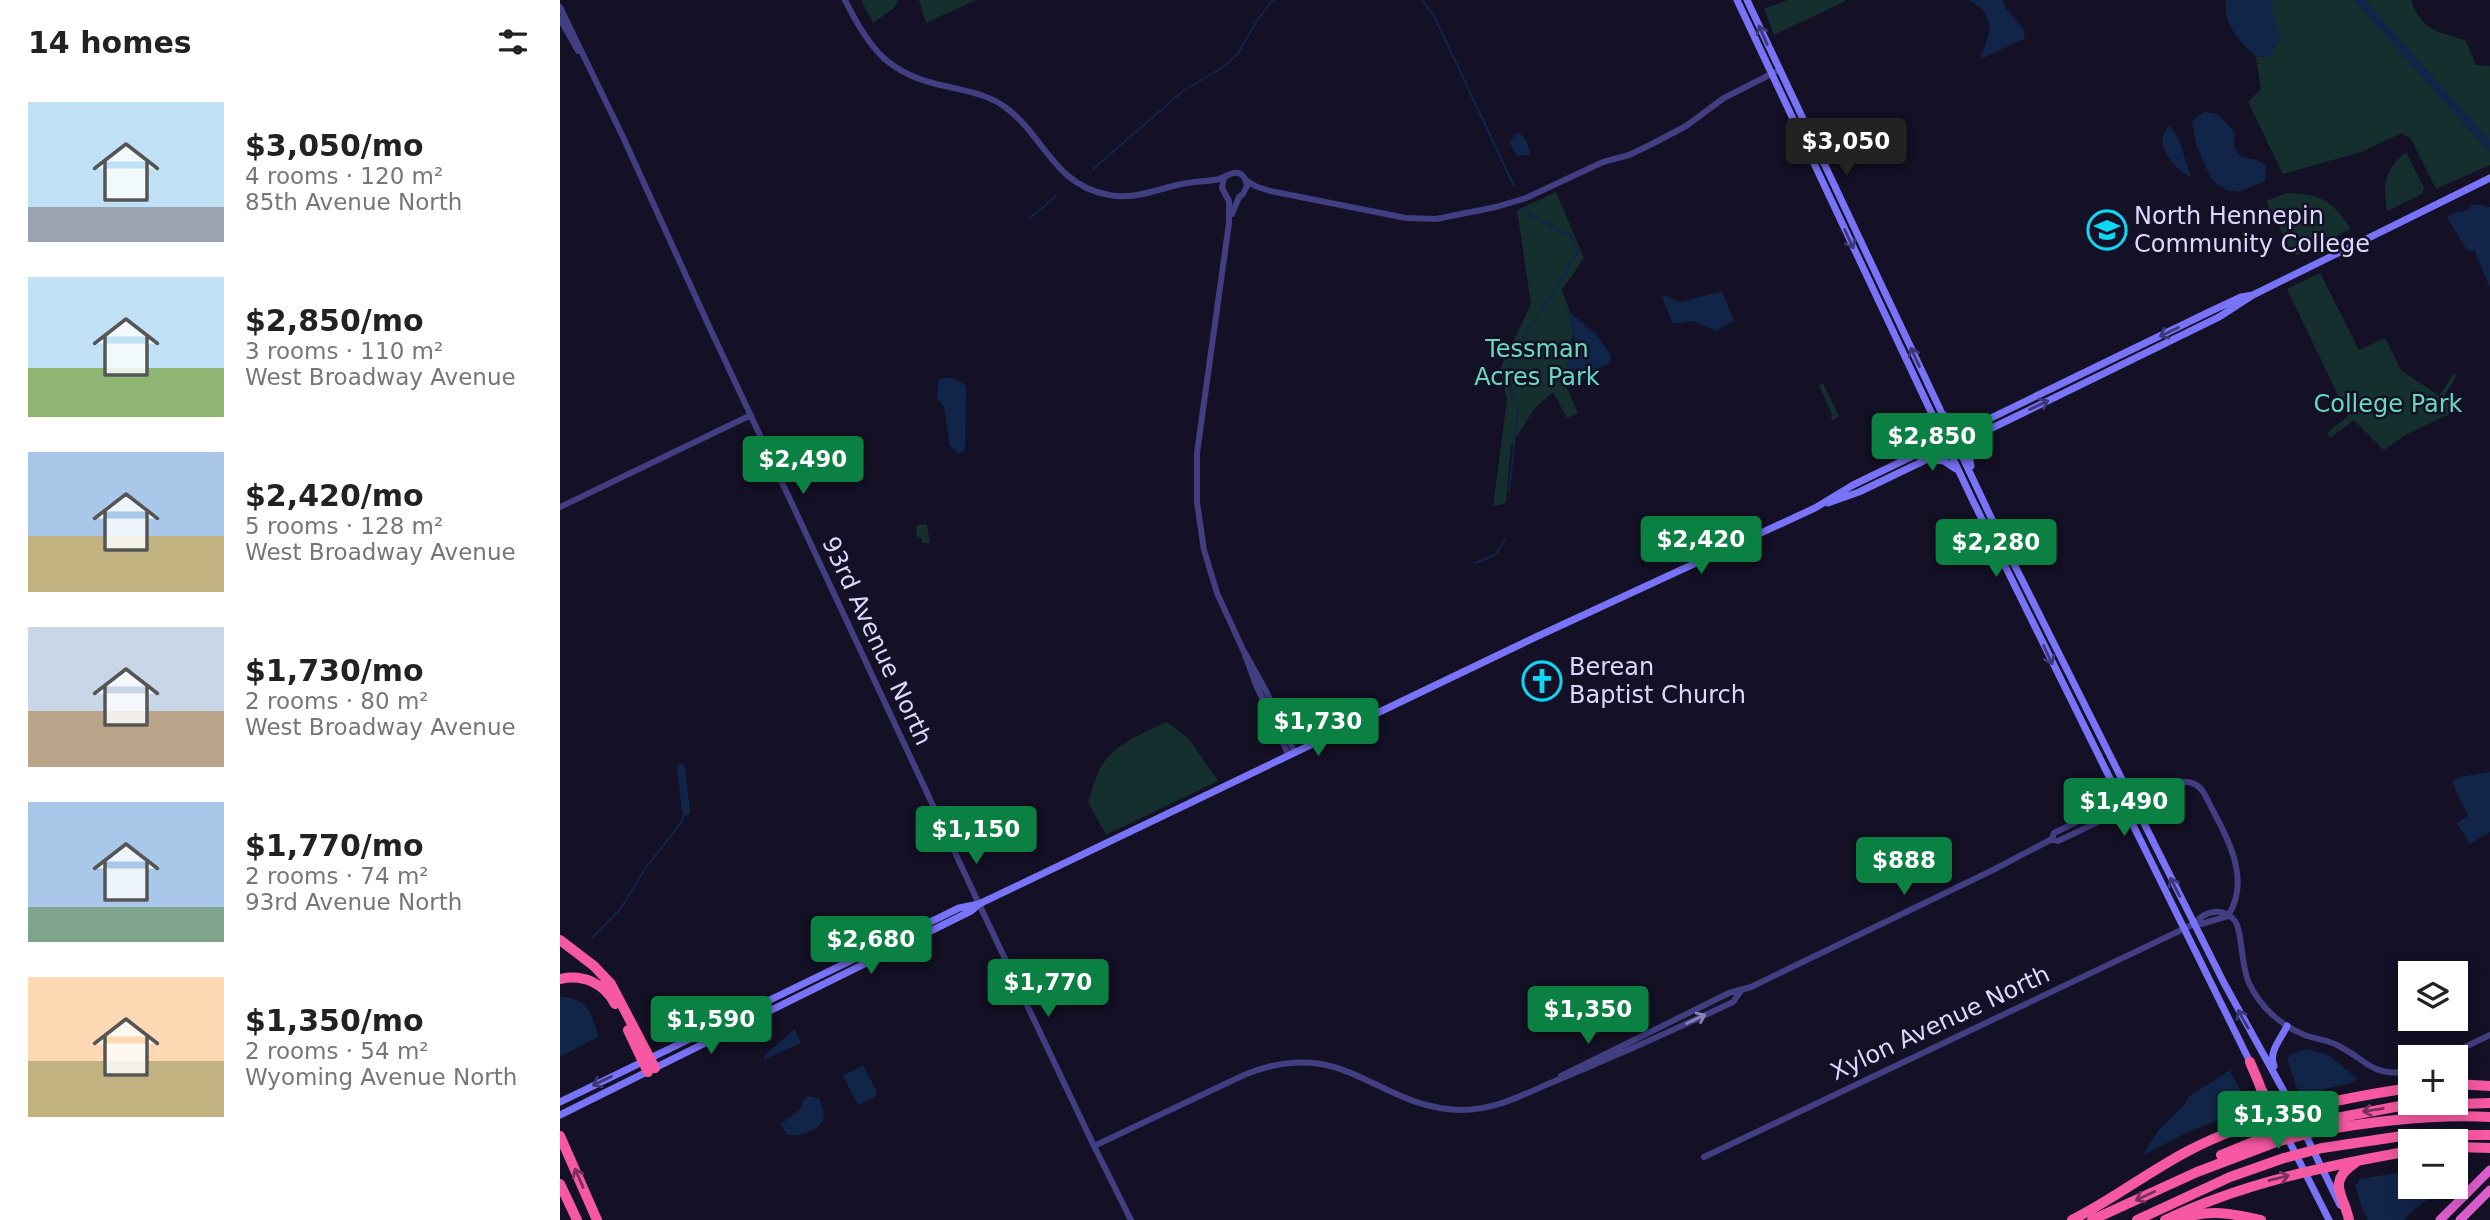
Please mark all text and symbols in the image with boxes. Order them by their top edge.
icon: filters [494,23,532,61]
text: 14 homes [28,25,192,60]
one-way arrow [1756,25,1769,46]
pin: $3,050 [1789,118,1903,178]
text: $3,050/mo [245,128,424,163]
text: $3,050 [1802,128,1890,154]
icon: home [84,130,168,214]
text: 4 rooms · 120 m² [245,163,443,189]
text: 85th Avenue North [245,189,462,215]
place label: North Hennepin Community College [2134,202,2370,258]
school or university icon: North Hennepin Community College [2086,209,2128,251]
one-way arrow [1843,228,1856,249]
text: $2,850/mo [245,303,424,338]
icon: home [84,305,168,389]
one-way arrow [2159,325,2180,339]
park label: Tessman Acres Park [1474,335,1600,391]
text: 3 rooms · 110 m² [245,338,443,364]
one-way arrow [1908,347,1922,368]
text: West Broadway Avenue [245,364,516,390]
park label: College Park [2313,390,2463,418]
one-way arrow [2028,398,2049,412]
pin: $2,850 [1875,414,1989,473]
text: $2,850 [1888,423,1976,449]
pin: $2,490 [746,436,860,496]
text: $2,490 [759,446,847,472]
text: $2,420/mo [245,478,424,513]
icon: home [84,480,168,564]
text: 5 rooms · 128 m² [245,513,443,539]
pin: $2,420 [1644,516,1758,576]
pin: $2,280 [1939,520,2053,579]
text: $2,420 [1657,526,1745,552]
text: $2,280 [1952,529,2040,555]
street label: 93rd Avenue North [816,532,938,750]
text: West Broadway Avenue [245,539,516,565]
one-way arrow [2042,643,2055,665]
text: $1,730/mo [245,653,424,688]
place label: Berean Baptist Church [1569,653,1746,709]
icon: home [84,655,168,739]
church icon: Berean Baptist Church [1521,660,1563,702]
text: 2 rooms · 80 m² [245,688,429,714]
pin: $1,730 [1261,698,1375,758]
text: $1,730 [1274,708,1362,734]
text: West Broadway Avenue [245,714,516,740]
pin: $1,490 [2067,778,2181,838]
text: $1,490 [2080,788,2168,814]
pin: $1,150 [919,806,1033,866]
text: $1,150 [932,816,1020,842]
text: $1,770/mo [245,828,424,863]
icon: home [84,830,168,914]
pin: $888 [1863,838,1945,897]
text: $888 [1872,847,1936,873]
text: 2 rooms · 74 m² [245,863,429,889]
one-way arrow [2168,877,2181,898]
text: 93rd Avenue North [245,889,462,915]
pin: $2,680 [814,916,928,976]
text: $2,680 [827,926,915,952]
pin: $1,770 [991,960,1105,1019]
street label: Xylon Avenue North [1826,960,2054,1086]
map controls [2398,961,2468,1199]
button: layers [2398,961,2468,1031]
text: $1,770 [1004,969,1092,995]
pin: $1,350 [1531,986,1645,1046]
pin: $1,590 [654,996,768,1056]
text: $1,350 [1544,996,1632,1022]
text: $1,350/mo [245,1003,424,1038]
icon: home [84,1005,168,1089]
text: $1,590 [667,1006,755,1032]
one-way arrow [2236,1010,2250,1030]
one-way arrow [1685,1012,1706,1025]
text: 2 rooms · 54 m² [245,1038,429,1064]
button: + [2398,1045,2468,1115]
text: Wyoming Avenue North [245,1064,517,1090]
one-way arrow [592,1074,613,1088]
pin: $1,350 [2221,1092,2335,1151]
text: $1,350 [2234,1101,2322,1127]
one-way arrow [2362,1104,2385,1117]
button: − [2398,1129,2468,1199]
one-way arrow [571,1168,584,1189]
one-way arrow [2268,1171,2290,1184]
one-way arrow [2135,1190,2156,1203]

